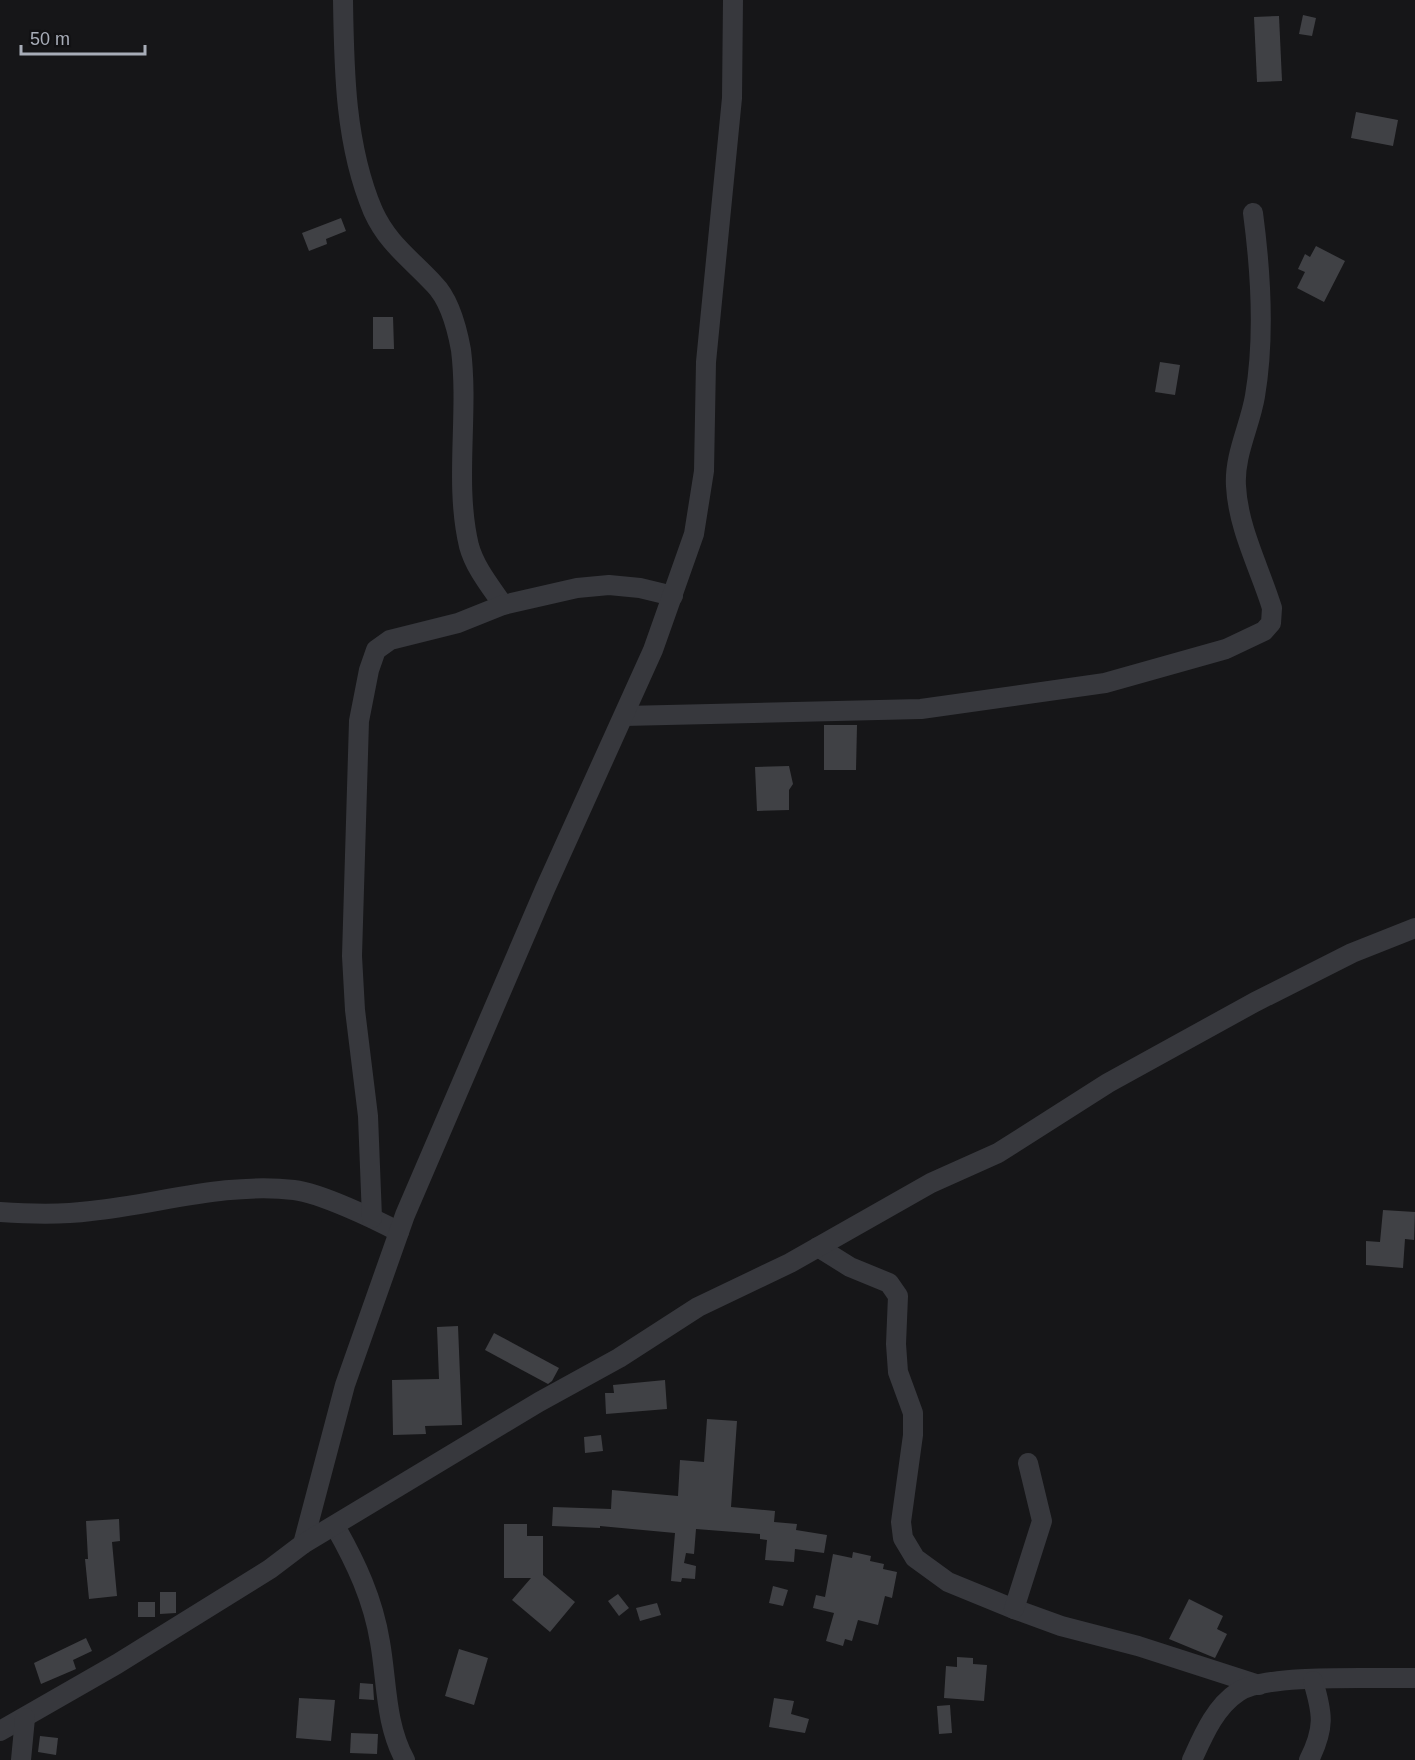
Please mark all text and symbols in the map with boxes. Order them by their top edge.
scale bar [21,18,146,56]
text: 50 m [30,29,70,49]

